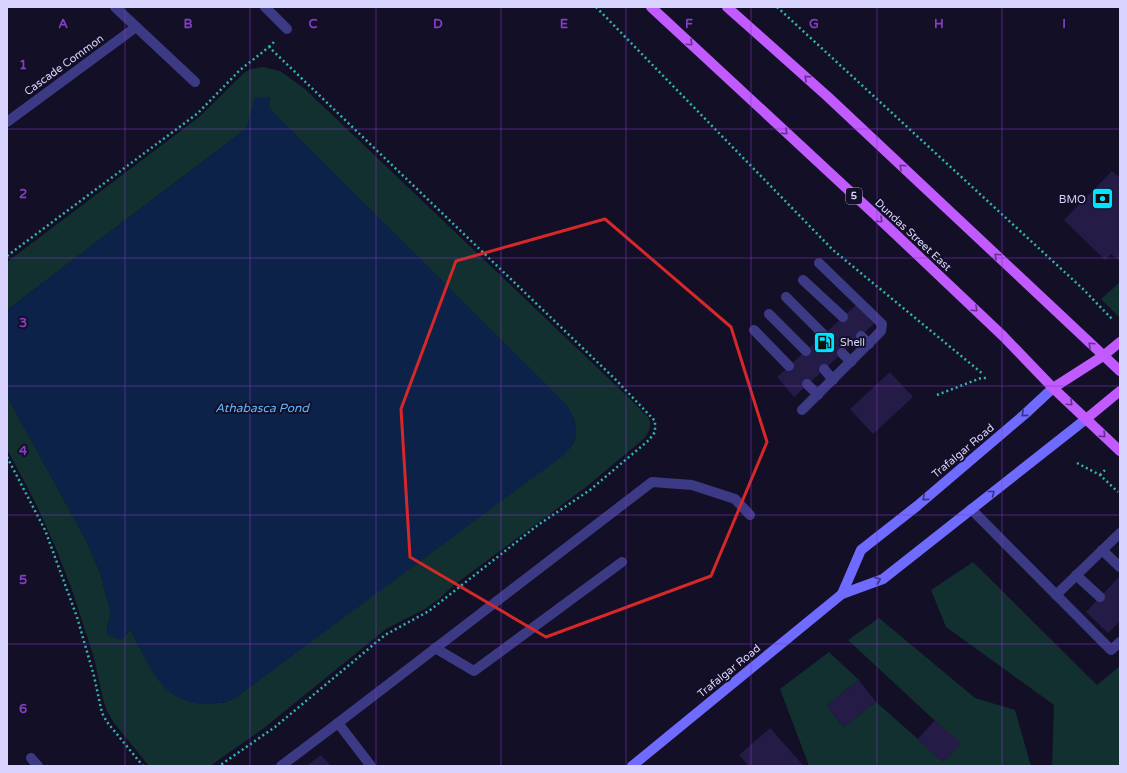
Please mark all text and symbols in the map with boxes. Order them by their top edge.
text: A [58,16,68,32]
text: B [183,16,193,32]
text: C [308,16,318,32]
text: D [433,16,443,32]
text: E [560,16,568,32]
text: F [685,16,693,32]
text: G [809,16,819,32]
text: H [934,16,944,32]
text: I [1062,16,1066,32]
street label: Cascade Common [22,32,106,98]
one-way arrow [685,39,693,46]
text: 1 [19,57,27,73]
one-way arrow [804,76,812,83]
one-way arrow [780,127,788,135]
one-way arrow [899,164,907,172]
text: 2 [19,186,27,202]
bank icon: BMO [1089,186,1115,212]
road number: 5 [846,188,862,204]
place label: BMO [1059,193,1086,206]
street label: Dundas Street East [872,196,954,274]
one-way arrow [875,215,883,223]
one-way arrow [994,253,1002,261]
one-way arrow [970,305,978,312]
text: 3 [19,315,27,331]
fuel station icon: Shell [812,329,838,355]
place label: Shell [840,336,865,349]
one-way arrow [1088,342,1096,350]
one-way arrow [1065,399,1073,406]
water label: Athabasca Pond [215,401,310,415]
one-way arrow [1022,410,1029,417]
street label: Trafalgar Road [929,421,997,481]
one-way arrow [1098,430,1106,438]
text: 4 [19,443,28,459]
one-way arrow [987,491,994,498]
one-way arrow [923,494,930,501]
text: 5 [19,572,27,588]
one-way arrow [874,577,881,585]
street label: Trafalgar Road [695,642,763,700]
text: 6 [19,701,27,717]

